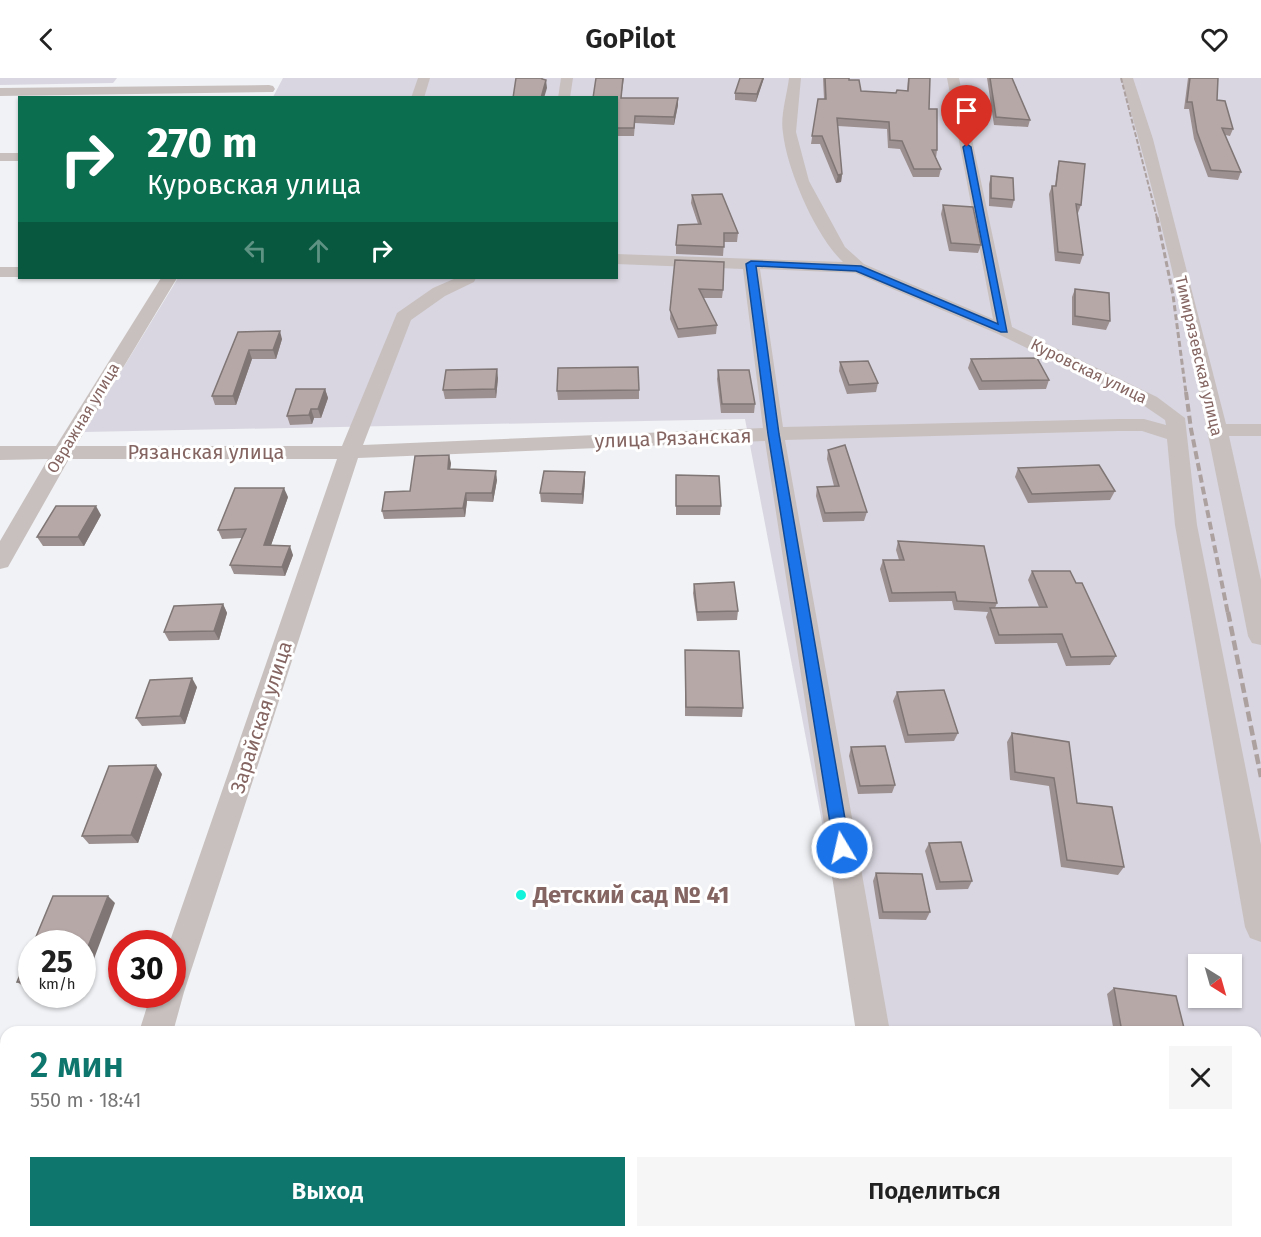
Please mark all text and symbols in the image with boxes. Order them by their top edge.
icon: back [30,23,63,56]
text: GoPilot [585,23,676,55]
icon: heart [1198,23,1231,56]
pin [941,85,992,147]
icon: arrive [950,94,983,127]
text: 270 m [147,118,258,168]
icon: right [48,120,126,198]
text: Куровская улица [147,169,361,201]
icon: left [239,234,272,267]
icon: ahead [302,234,335,267]
icon: right [365,234,398,267]
street label: Тимирязевская улица [1171,274,1227,438]
street label: Куровская улица [1028,335,1150,407]
street label: Овражная улица [43,359,123,477]
street label: улица Рязанская [594,423,752,453]
street label: Рязанская улица [128,440,284,464]
street label: Зарайская улица [225,638,297,796]
position arrow [810,816,874,880]
place label: Детский сад № 41 [532,881,729,909]
marker: Детский сад № 41 [514,888,528,902]
speed limit sign: 30 [108,930,186,1008]
text: 25 [41,944,73,980]
north arrow [1188,954,1242,1008]
map controls [1188,954,1242,1008]
text: km/h [38,975,76,993]
text: 2 мин [30,1043,124,1087]
button: close [1169,1046,1232,1109]
text: 550 m · 18:41 [30,1088,141,1112]
button: Выход [30,1157,625,1226]
button: Поделиться [637,1157,1232,1226]

